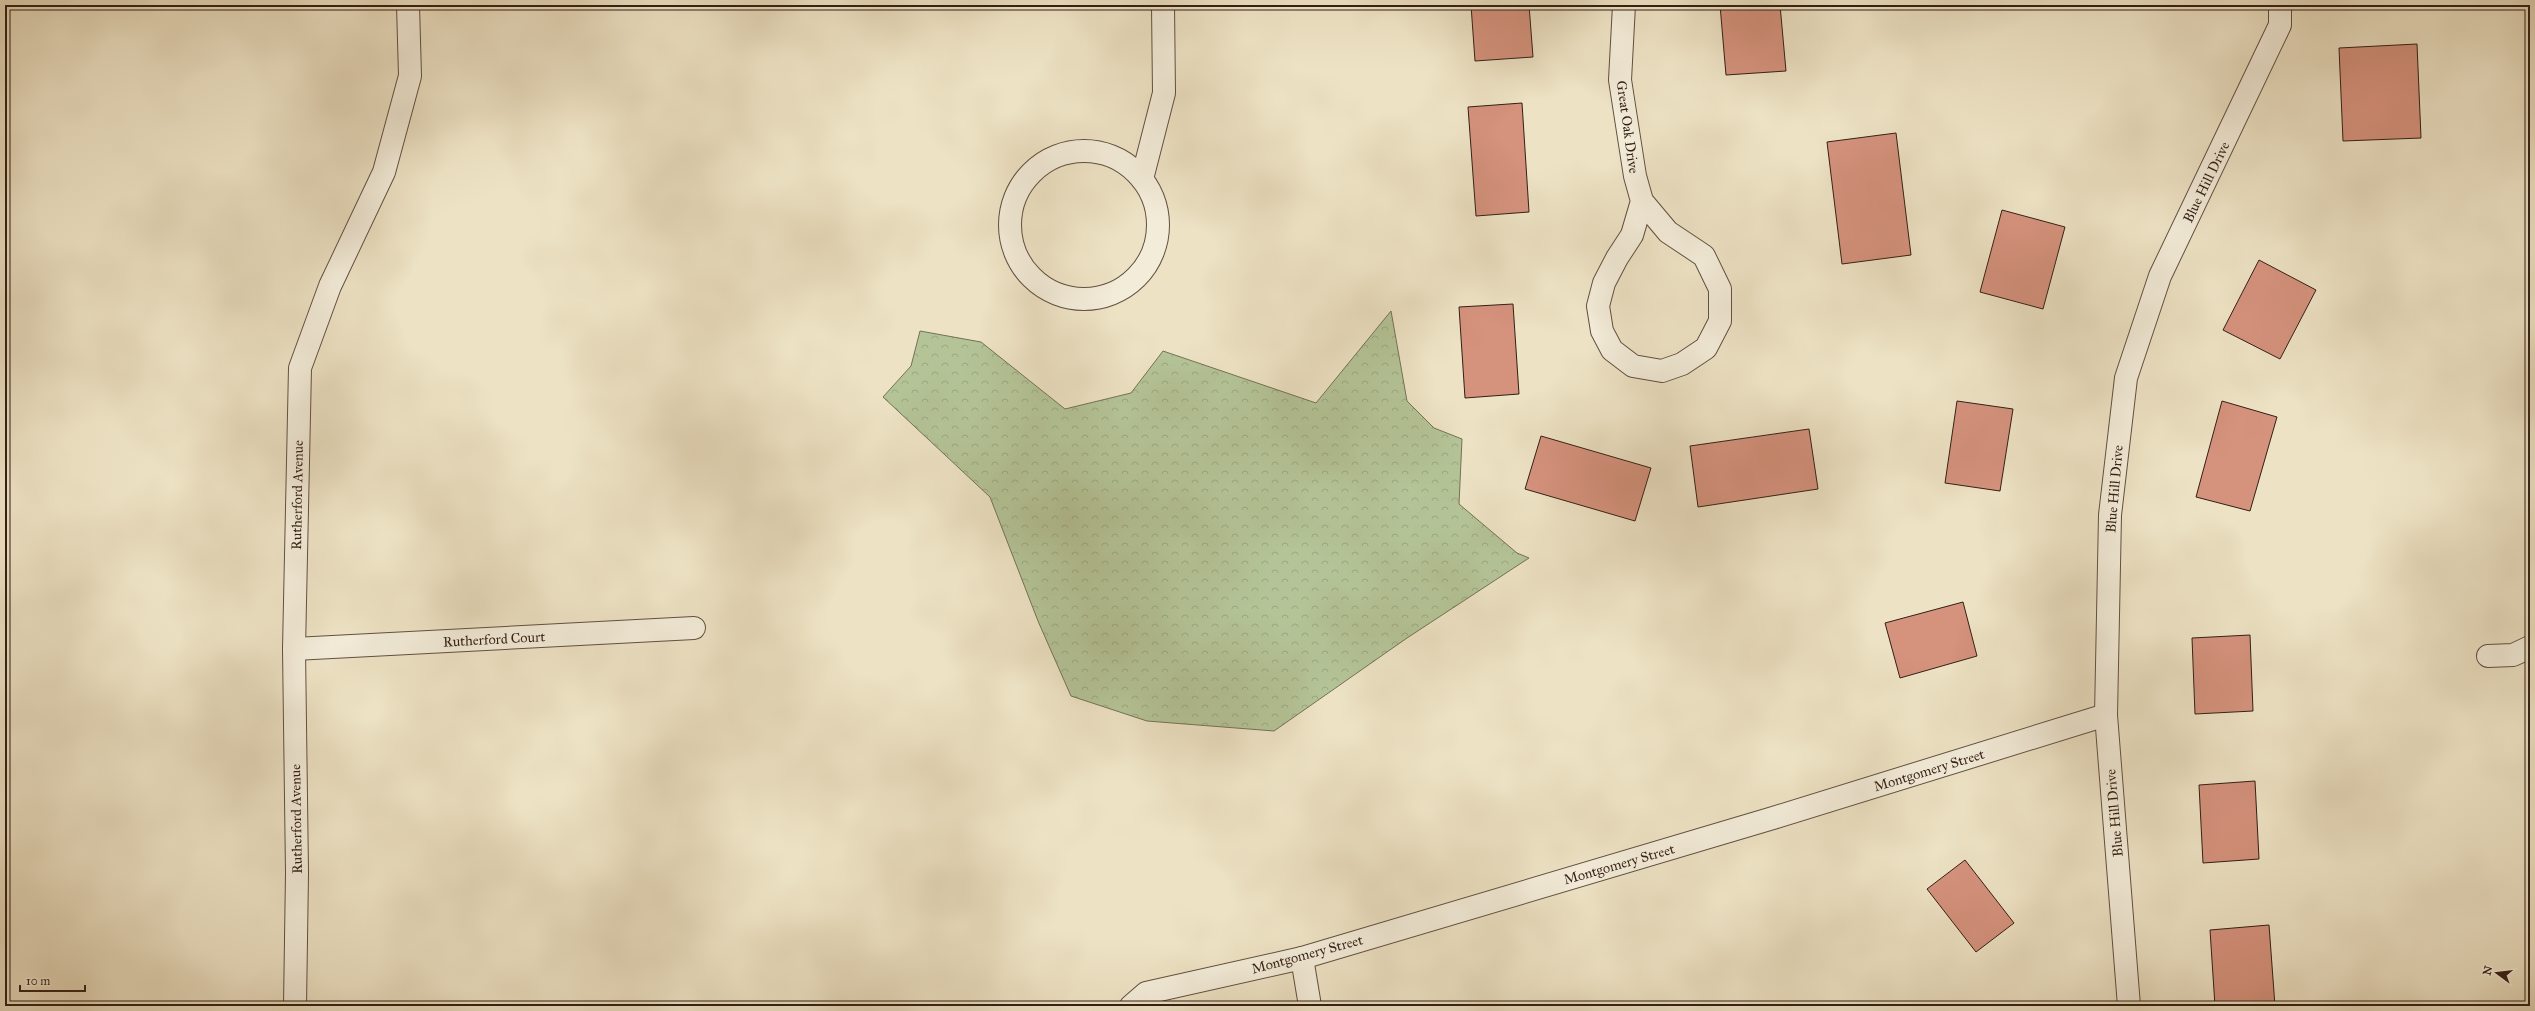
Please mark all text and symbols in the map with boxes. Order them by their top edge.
street label: Great Oak Drive [1613,80,1642,175]
street label: Blue Hill Drive [2179,139,2233,226]
street label: Rutherford Avenue [288,440,307,550]
street label: Blue Hill Drive [2102,444,2127,534]
street label: Rutherford Court [443,628,546,651]
street label: Montgomery Street [1872,746,1987,795]
street label: Rutherford Avenue [287,764,306,874]
street label: Blue Hill Drive [2102,768,2127,858]
street label: Montgomery Street [1562,840,1677,888]
street label: Montgomery Street [1250,931,1365,978]
north arrow [2477,953,2517,993]
text: N [2480,964,2495,977]
scale bar [20,967,85,993]
text: 10 m [26,974,50,988]

